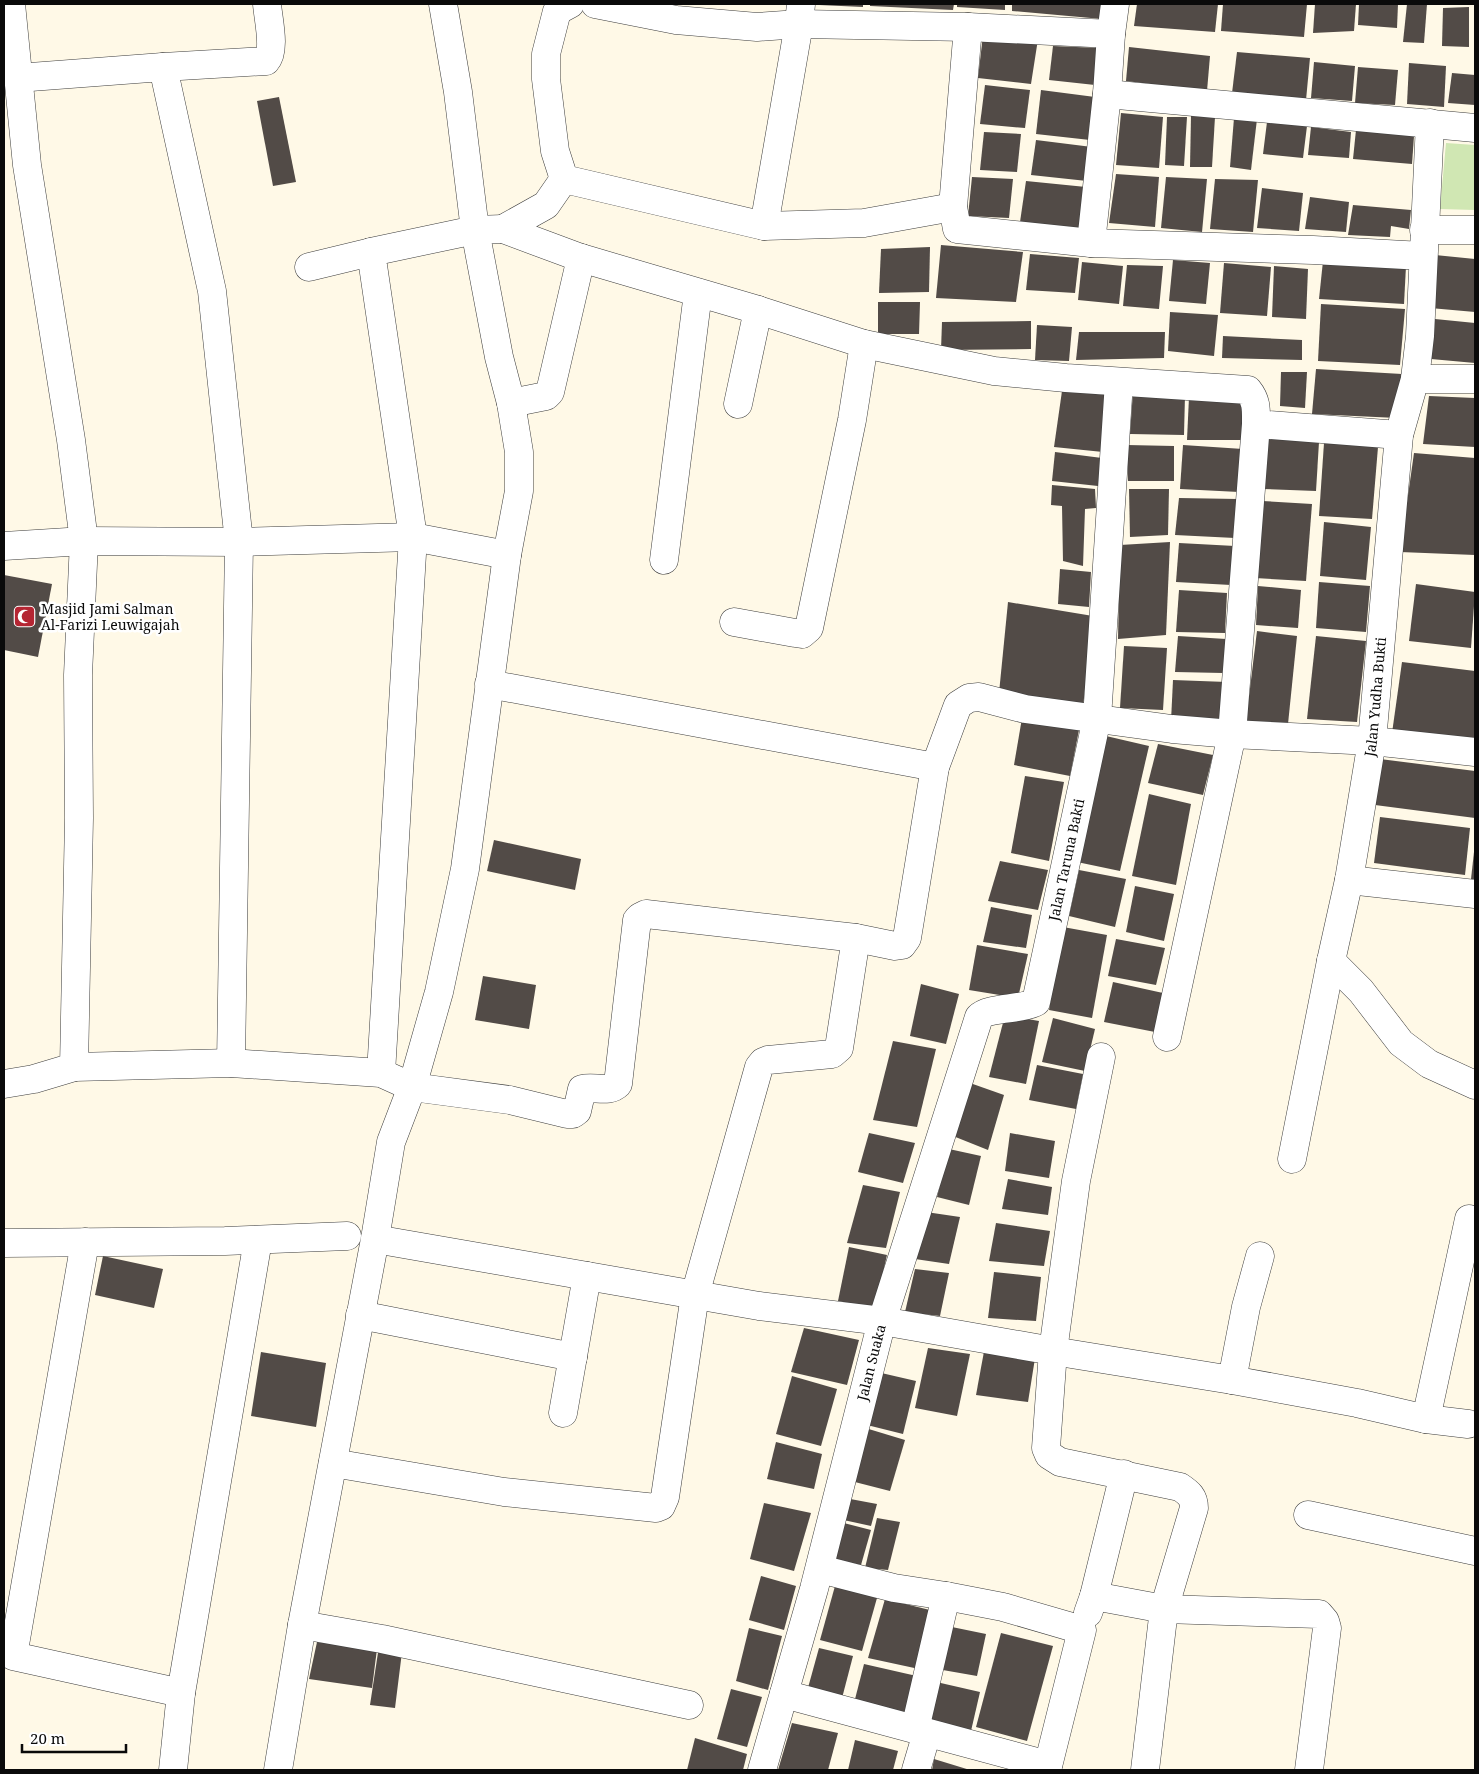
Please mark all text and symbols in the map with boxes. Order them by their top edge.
place label: Masjid Jami Salman Al-Farizi Leuwigajah [41,599,180,634]
mosque icon: Masjid Jami Salman Al-Farizi Leuwigajah [13,605,37,629]
street label: Jalan Yudha Bukti [1359,636,1390,759]
street label: Jalan Taruna Bakti [1043,796,1089,923]
street label: Jalan Suaka [852,1322,890,1404]
scale bar [22,1722,126,1754]
text: 20 m [30,1728,65,1748]

